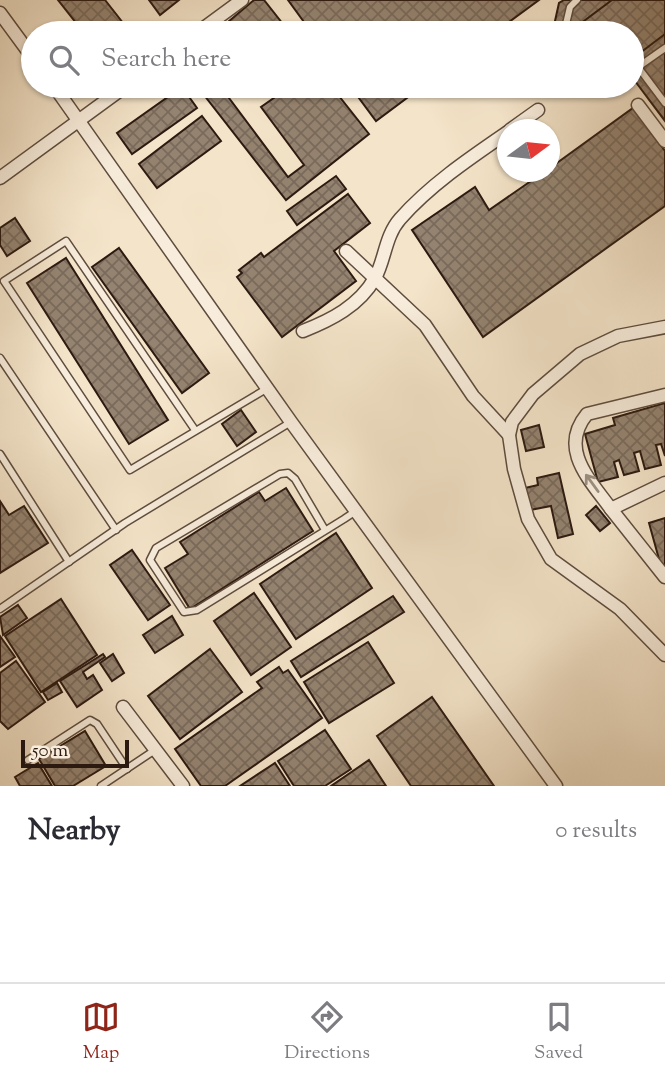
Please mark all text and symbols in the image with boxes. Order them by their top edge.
search box [21,21,644,98]
icon: search [45,41,83,79]
text: Search here [101,41,231,78]
north arrow [497,119,560,182]
one-way arrow [585,474,599,493]
scale bar [21,737,130,769]
text: 50 m [32,738,68,765]
text: Nearby [28,810,120,853]
text: 0 results [555,815,637,848]
tab: Map [82,998,120,1067]
tab: Directions [284,998,370,1067]
tab: Saved [534,998,583,1067]

